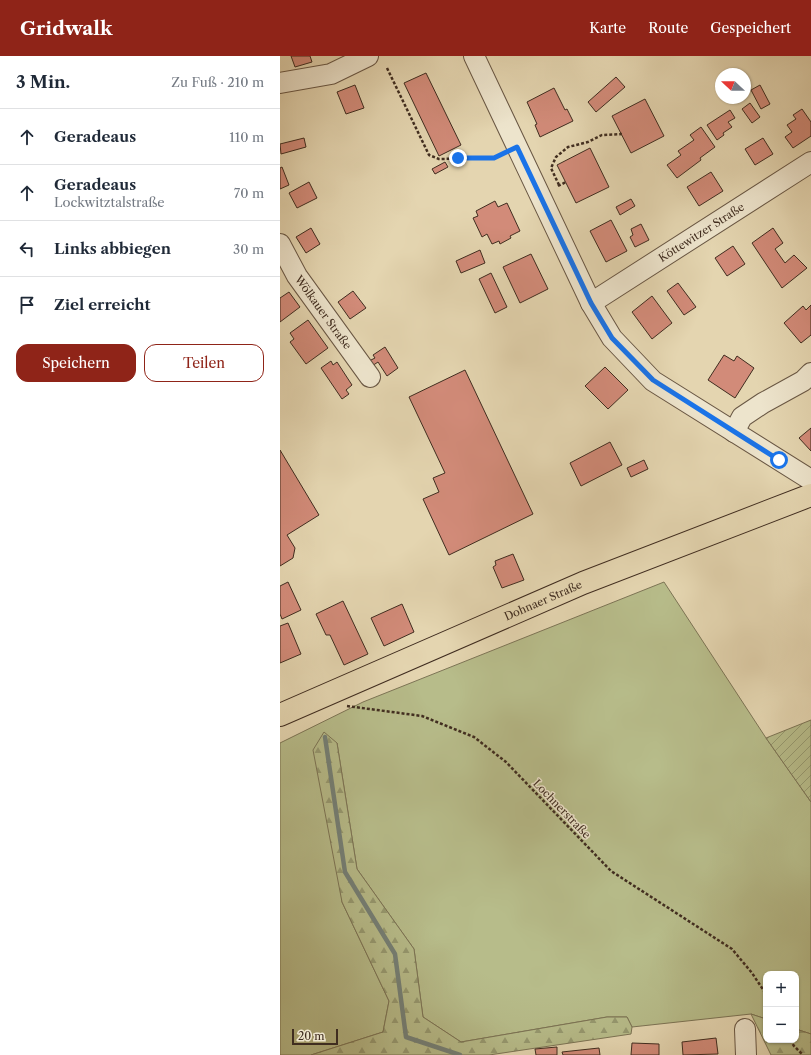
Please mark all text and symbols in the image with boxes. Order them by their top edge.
text: Gridwalk [20,17,113,40]
text: Karte [589,19,626,37]
text: Route [648,19,688,37]
text: Gespeichert [710,19,791,37]
north arrow [715,68,751,104]
text: 3 Min. [16,72,70,92]
text: Zu Fuß · 210 m [171,74,264,90]
icon: ahead [16,126,38,148]
text: Geradeaus [54,127,136,146]
text: 110 m [229,129,264,145]
route end [449,149,467,167]
text: Geradeaus [54,175,136,194]
icon: ahead [16,182,38,204]
text: 70 m [234,185,264,201]
text: Lockwitztalstraße [54,194,165,210]
street label: Köttewitzer Straße [656,200,747,265]
icon: left [16,238,38,260]
text: Links abbiegen [54,239,171,258]
text: 30 m [233,241,264,257]
street label: Wölkauer Straße [291,272,355,352]
icon: arrive [16,294,38,316]
text: Ziel erreicht [54,295,150,314]
button: Speichern [16,344,136,382]
button: Teilen [144,344,264,382]
route start [770,451,788,469]
street label: Dohnaer Straße [502,577,584,623]
street label: Lochnerstraße [530,776,594,842]
map controls [763,971,799,1043]
button: + [763,971,799,1007]
button: − [763,1007,799,1043]
scale bar [292,1027,338,1046]
text: 20 m [298,1029,324,1043]

